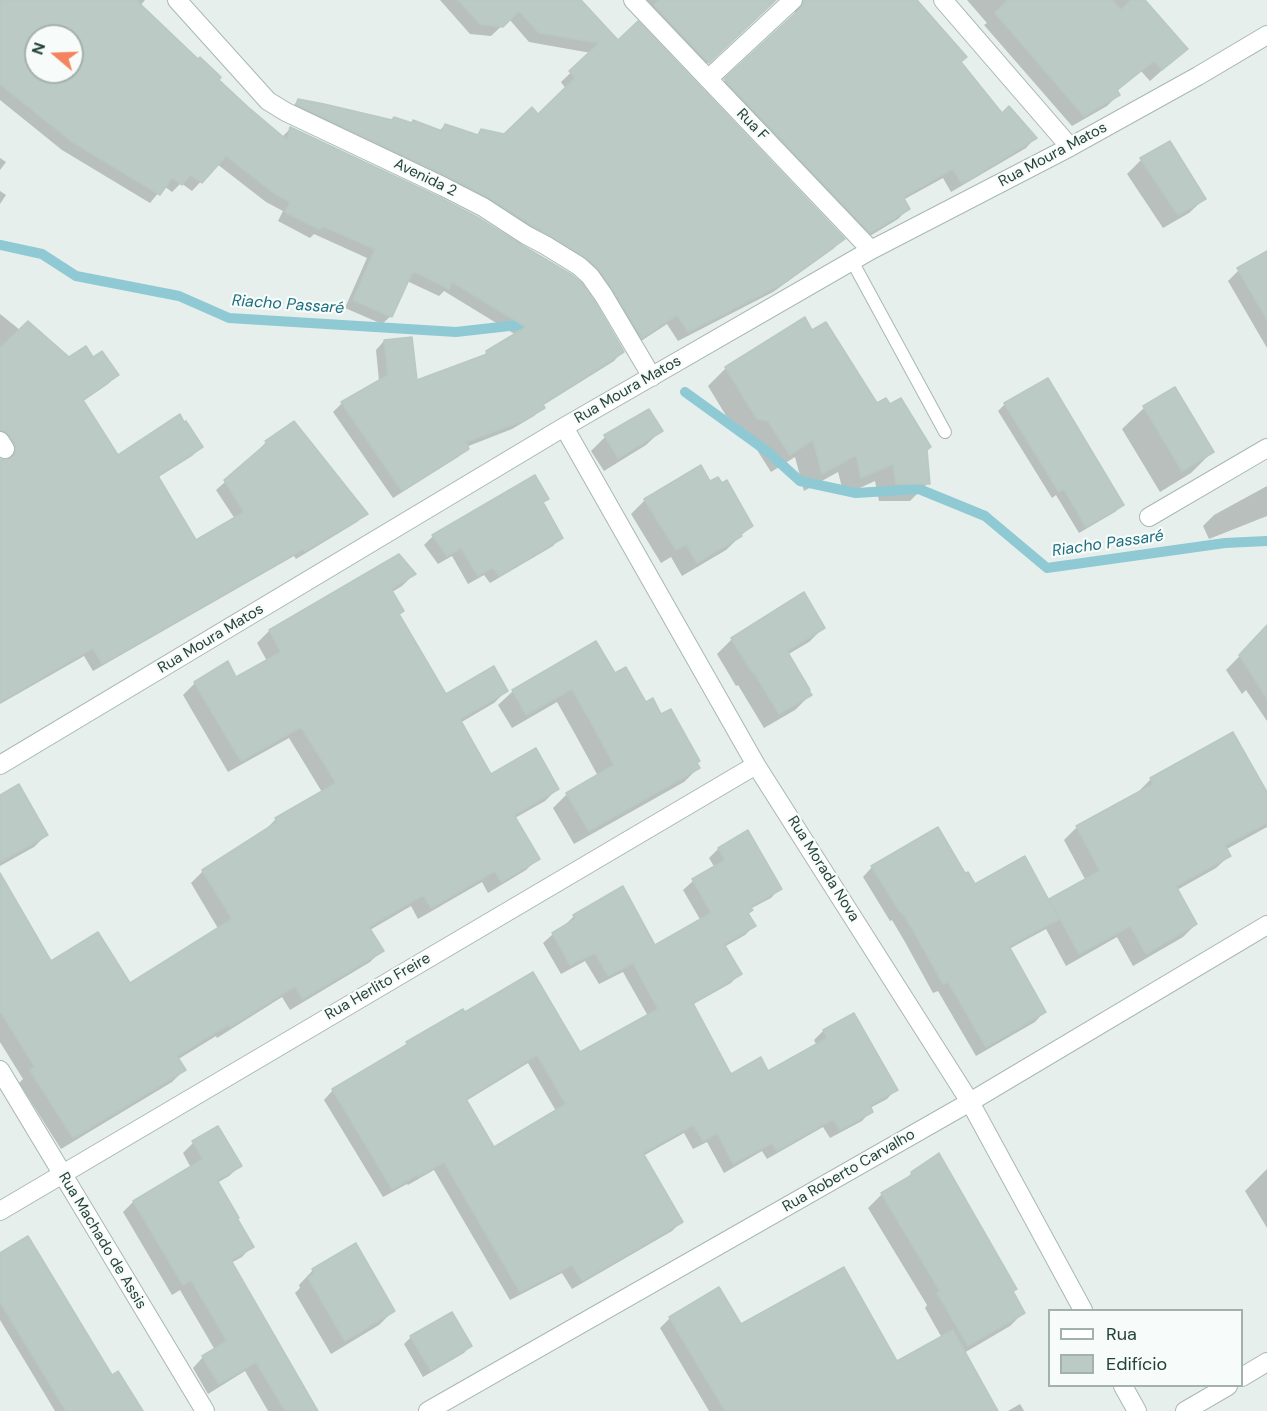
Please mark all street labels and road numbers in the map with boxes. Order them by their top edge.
street label: Rua F [732,105,772,145]
street label: Rua Moura Matos [996,119,1110,191]
street label: Avenida 2 [391,155,459,201]
street label: Rua Moura Matos [571,352,685,428]
street label: Rua Moura Matos [155,600,267,678]
street label: Rua Morada Nova [783,813,863,925]
street label: Rua Herlito Freire [322,950,434,1024]
street label: Rua Roberto Carvalho [780,1126,918,1216]
street label: Rua Machado de Assis [54,1169,150,1313]

